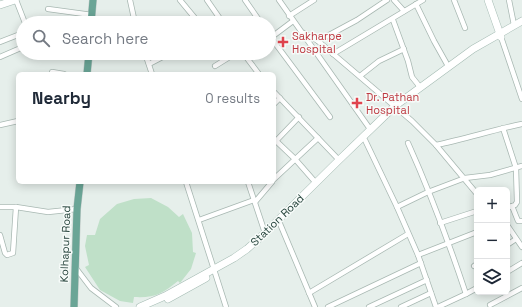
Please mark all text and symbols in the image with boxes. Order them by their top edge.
search box [16,16,276,60]
icon: search [30,27,52,49]
text: Search here [62,29,148,48]
place label: Sakharpe Hospital [292,29,342,56]
marker: Sakharpe Hospital [277,36,289,48]
text: Nearby [32,87,91,109]
text: 0 results [205,90,260,107]
place label: Dr. Pathan Hospital [366,90,419,117]
marker: Dr. Pathan Hospital [351,97,363,109]
map controls [474,187,510,295]
button: + [474,187,510,223]
street label: Station Road [247,191,307,249]
street label: Kolhapur Road [57,205,73,283]
button: − [474,223,510,259]
button: layers [474,259,510,295]

